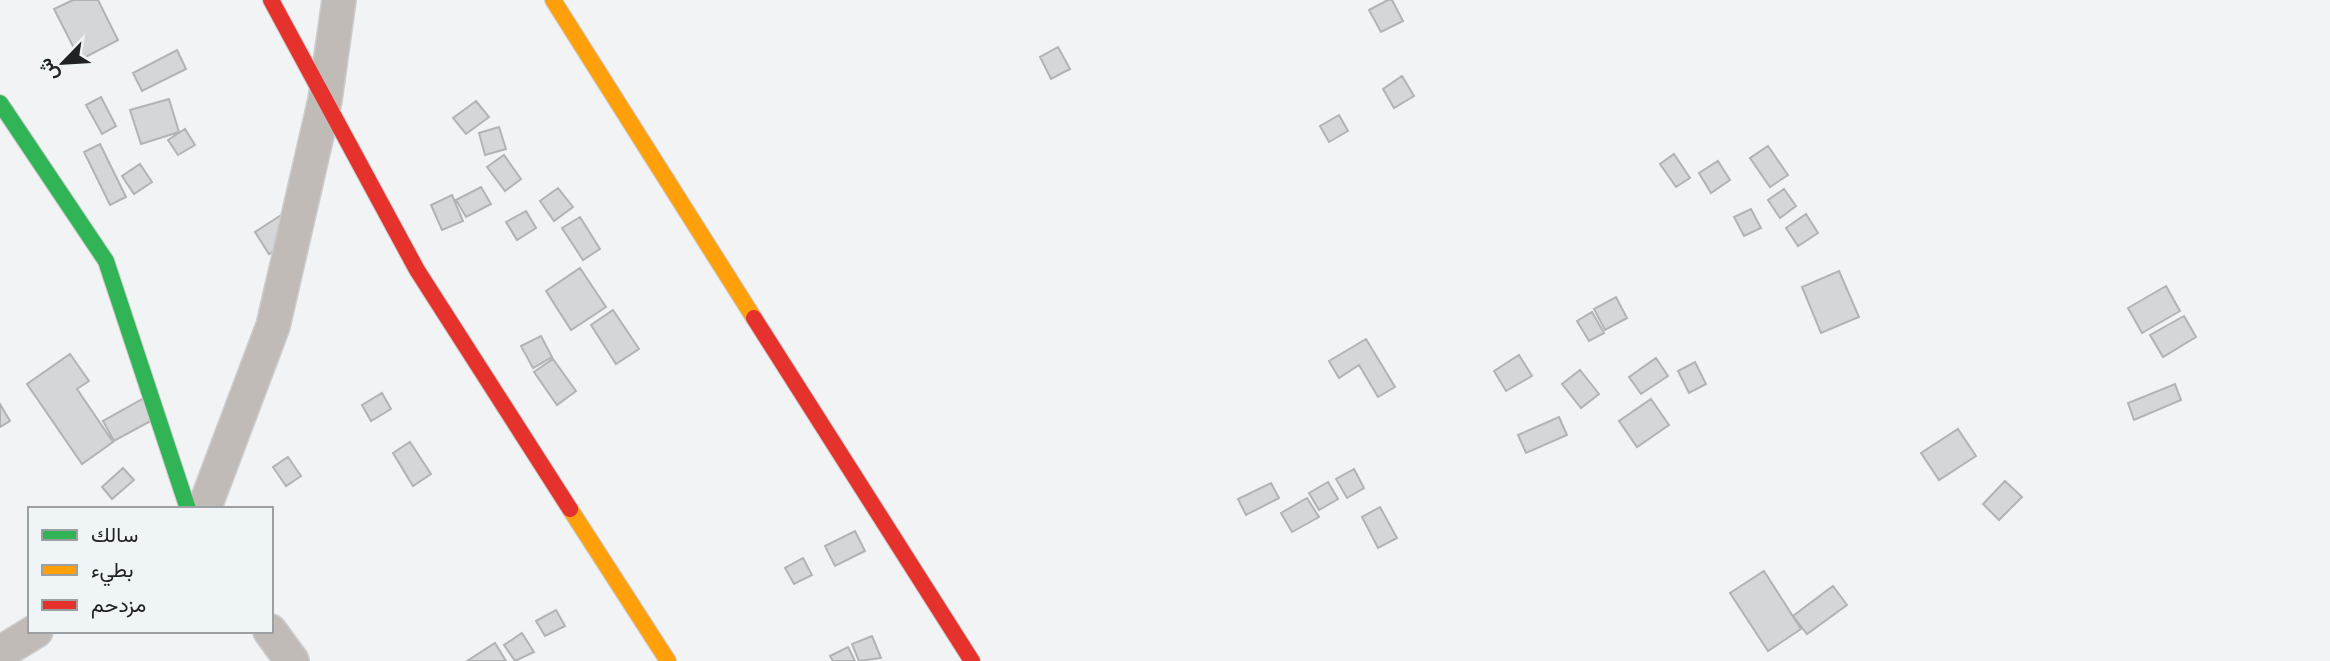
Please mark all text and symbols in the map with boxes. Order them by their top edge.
north arrow [28,28,98,98]
text: ش [33,55,63,85]
legend [28,507,273,633]
text: سالك [91,522,138,547]
text: بطيء [91,557,134,587]
text: مزدحم [91,592,146,619]

